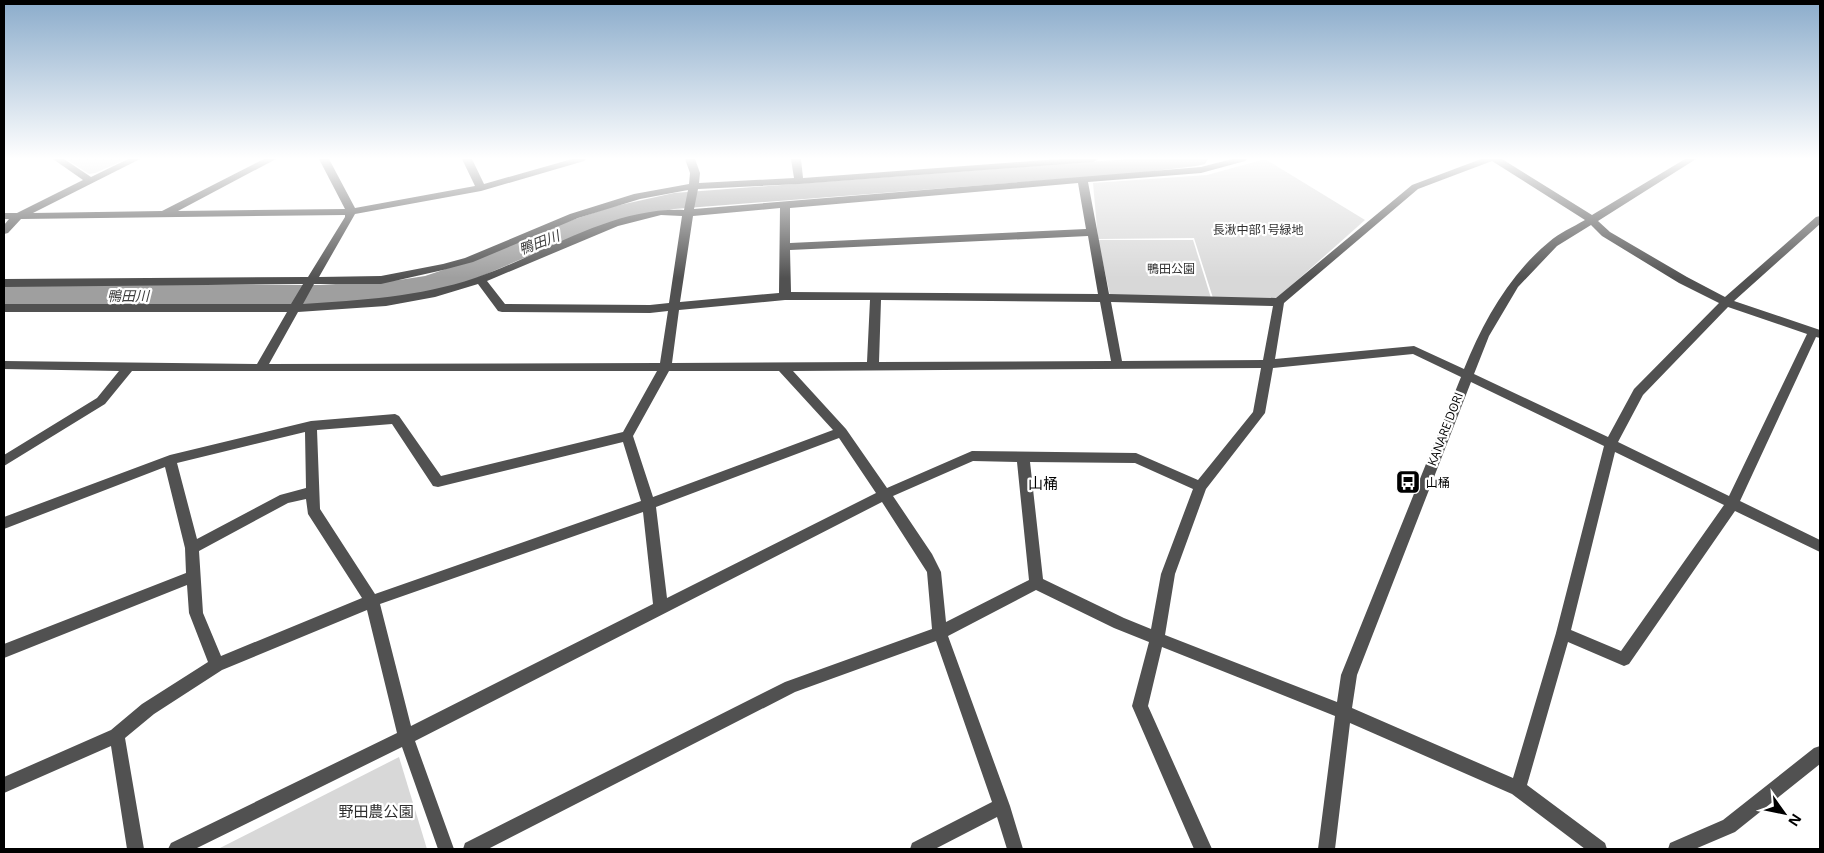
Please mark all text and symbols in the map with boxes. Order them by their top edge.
park label: 長湫中部1号緑地 [1213,221,1303,238]
water label: 鴨田川 [516,225,564,258]
park label: 鴨田公園 [1147,260,1195,277]
water label: 鴨田川 [107,286,151,305]
street label: KANARE DORI [1423,390,1467,468]
bus stop icon: 山桶 [1395,469,1421,495]
district label: 山桶 [1028,473,1058,493]
place label: 山桶 [1426,474,1450,491]
north arrow [1759,788,1809,838]
park label: 野田農公園 [338,801,414,821]
text: N [1784,810,1806,830]

